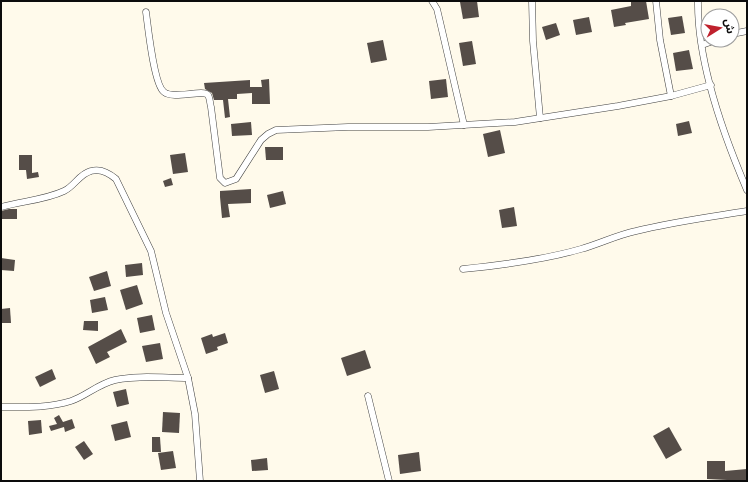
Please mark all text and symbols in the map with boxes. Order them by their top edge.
north arrow [700,8,740,48]
text: ش [722,18,737,35]

